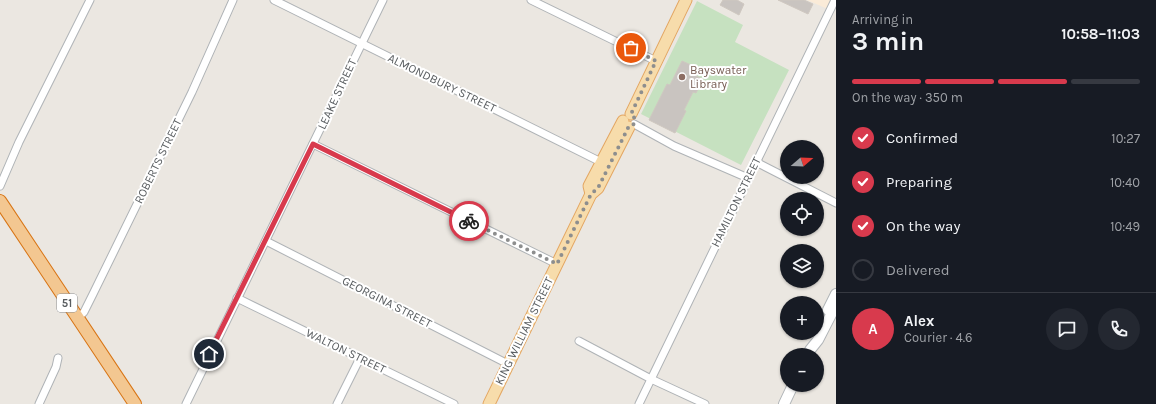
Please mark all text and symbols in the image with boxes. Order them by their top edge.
text: Arriving in [852,12,913,27]
text: 10:58–11:03 [1061,25,1140,43]
text: 3 min [852,26,924,57]
pin [614,31,648,65]
icon: bag [620,37,642,59]
street label: ALMONDBURY STREET [386,51,498,115]
street label: LEAKE STREET [315,56,359,132]
place label: Bayswater Library [690,63,747,91]
marker: Bayswater Library [677,72,687,82]
text: On the way · 350 m [852,90,963,105]
street label: ROBERTS STREET [131,116,185,206]
icon: check [852,127,874,149]
text: Confirmed [886,129,958,147]
text: 10:27 [1111,131,1140,146]
north arrow [780,140,824,184]
map controls [780,140,824,392]
street label: HAMILTON STREET [708,155,764,249]
icon: check [852,171,874,193]
text: Preparing [886,173,952,191]
text: 10:40 [1110,175,1140,190]
button: locate [780,192,824,236]
courier [449,201,489,241]
icon: bike [458,210,480,232]
icon: check [852,215,874,237]
text: On the way [886,217,960,235]
text: 10:49 [1110,219,1140,234]
button: layers [780,244,824,288]
text: Delivered [886,261,950,279]
street label: GEORGINA STREET [340,273,434,331]
street label: KING WILLIAM STREET [492,275,556,387]
road number: 51 [57,294,77,312]
button: + [780,296,824,340]
button: chat [1046,308,1088,350]
button: phone [1098,308,1140,350]
text: Alex [904,312,934,330]
text: A [868,320,878,338]
street label: WALTON STREET [304,326,388,376]
text: Courier · 4.6 [904,330,972,345]
pin [192,337,226,371]
icon: home [198,343,220,365]
button: − [780,348,824,392]

